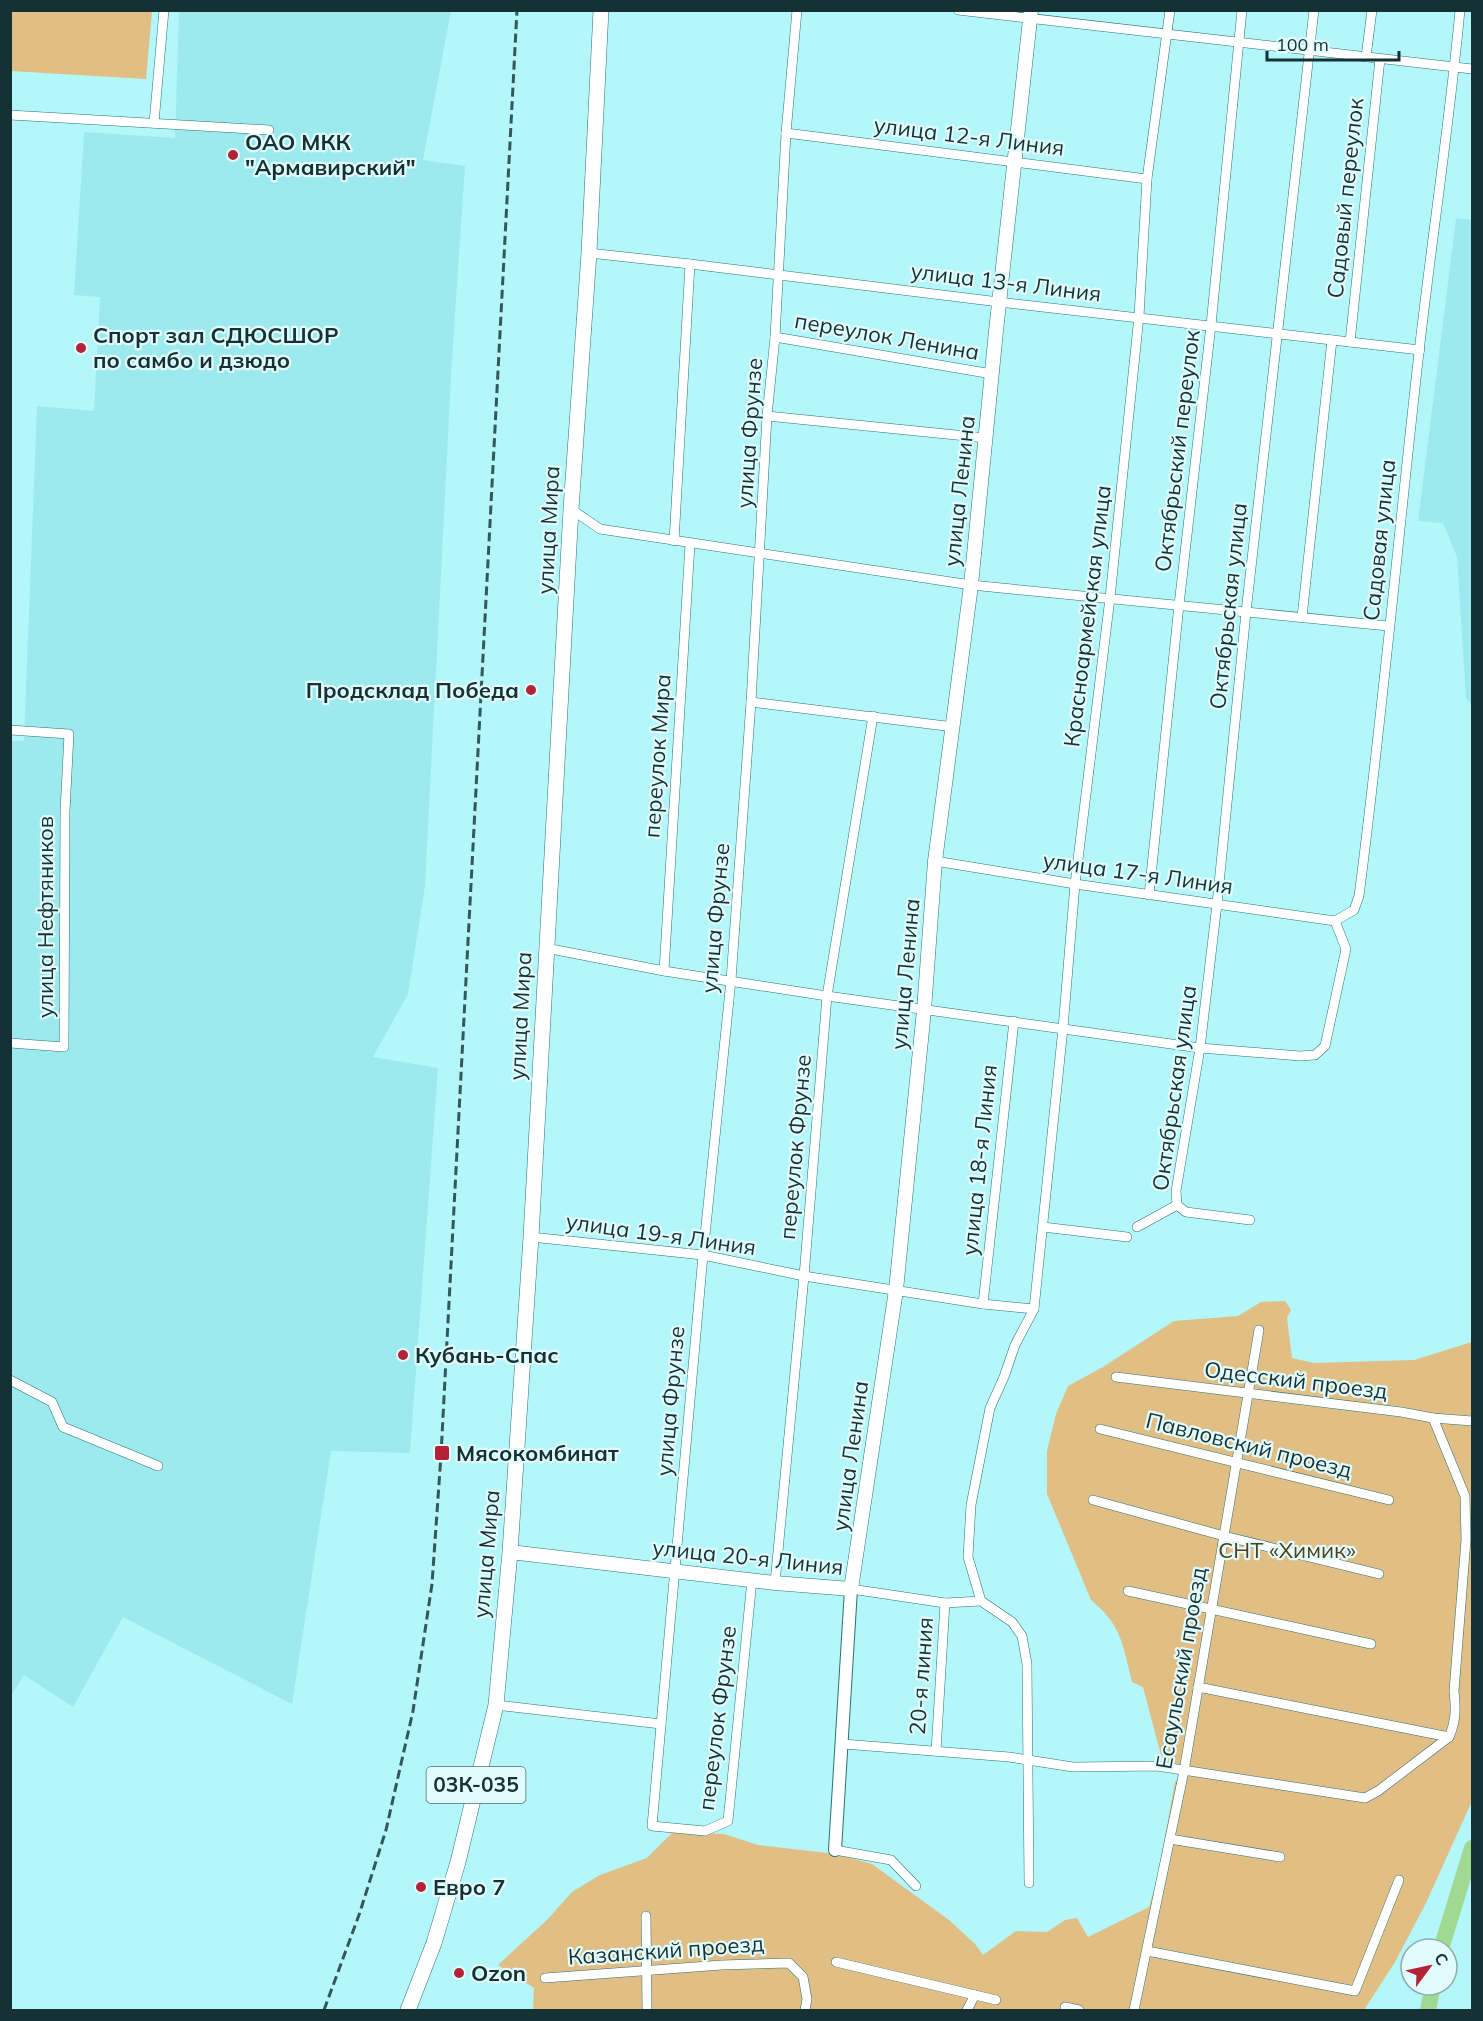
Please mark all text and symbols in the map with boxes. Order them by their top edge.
scale bar [1267,24,1399,62]
text: 100 m [1276,33,1329,56]
street label: Садовый переулок [1321,96,1369,300]
street label: улица 12-я Линия [872,110,1066,162]
place label: ОАО МКК "Армавирский" [245,128,416,181]
marker: ОАО МКК "Армавирский" [226,148,240,162]
street label: улица 13-я Линия [909,256,1103,308]
street label: переулок Ленина [792,306,982,366]
place label: Спорт зал СДЮСШОР по самбо и дзюдо [93,321,339,374]
street label: Октябрьский переулок [1148,328,1206,574]
marker: Спорт зал СДЮСШОР по самбо и дзюдо [74,341,88,355]
street label: улица Фрунзе [730,357,768,509]
street label: улица Ленина [937,414,981,568]
street label: Садовая улица [1357,458,1401,622]
street label: улица Мира [531,465,565,595]
street label: Красноармейская улица [1057,483,1117,749]
street label: Октябрьская улица [1203,501,1253,711]
street label: переулок Мира [637,673,677,839]
place label: Продсклад Победа [306,676,519,704]
marker: Продсклад Победа [524,683,538,697]
street label: улица Нефтяников [31,816,59,1018]
street label: улица Фрунзе [694,842,736,994]
street label: улица 17-я Линия [1041,846,1235,900]
street label: улица Ленина [884,897,926,1051]
street label: улица Мира [503,951,537,1081]
street label: Октябрьская улица [1146,983,1202,1193]
street label: переулок Фрунзе [773,1053,817,1241]
street label: улица 18-я Линия [955,1063,1003,1257]
street label: улица 19-я Линия [564,1207,758,1261]
street label: улица Фрунзе [649,1325,691,1477]
place label: Кубань-Спас [415,1341,559,1369]
marker: Кубань-Спас [396,1348,410,1362]
street label: Одесский проезд [1203,1355,1389,1405]
street label: улица Ленина [826,1379,874,1533]
street label: Павловский проезд [1143,1406,1355,1484]
place label: Мясокомбинат [456,1439,619,1467]
marker: Мясокомбинат [433,1444,451,1462]
street label: улица Мира [466,1489,506,1619]
street label: улица 20-я Линия [651,1533,845,1581]
park label: СНТ «Химик» [1218,1536,1356,1564]
street label: Есаульский проезд [1149,1565,1213,1771]
street label: 20-я линия [903,1616,939,1736]
street label: переулок Фрунзе [692,1624,742,1812]
road number: 03К-035 [426,1767,526,1803]
place label: Евро 7 [433,1873,505,1901]
marker: Евро 7 [414,1880,428,1894]
street label: Казанский проезд [567,1929,765,1971]
north arrow [1399,1937,1459,1997]
text: С [1430,1949,1453,1969]
place label: Ozon [471,1959,526,1987]
marker: Ozon [452,1966,466,1980]

